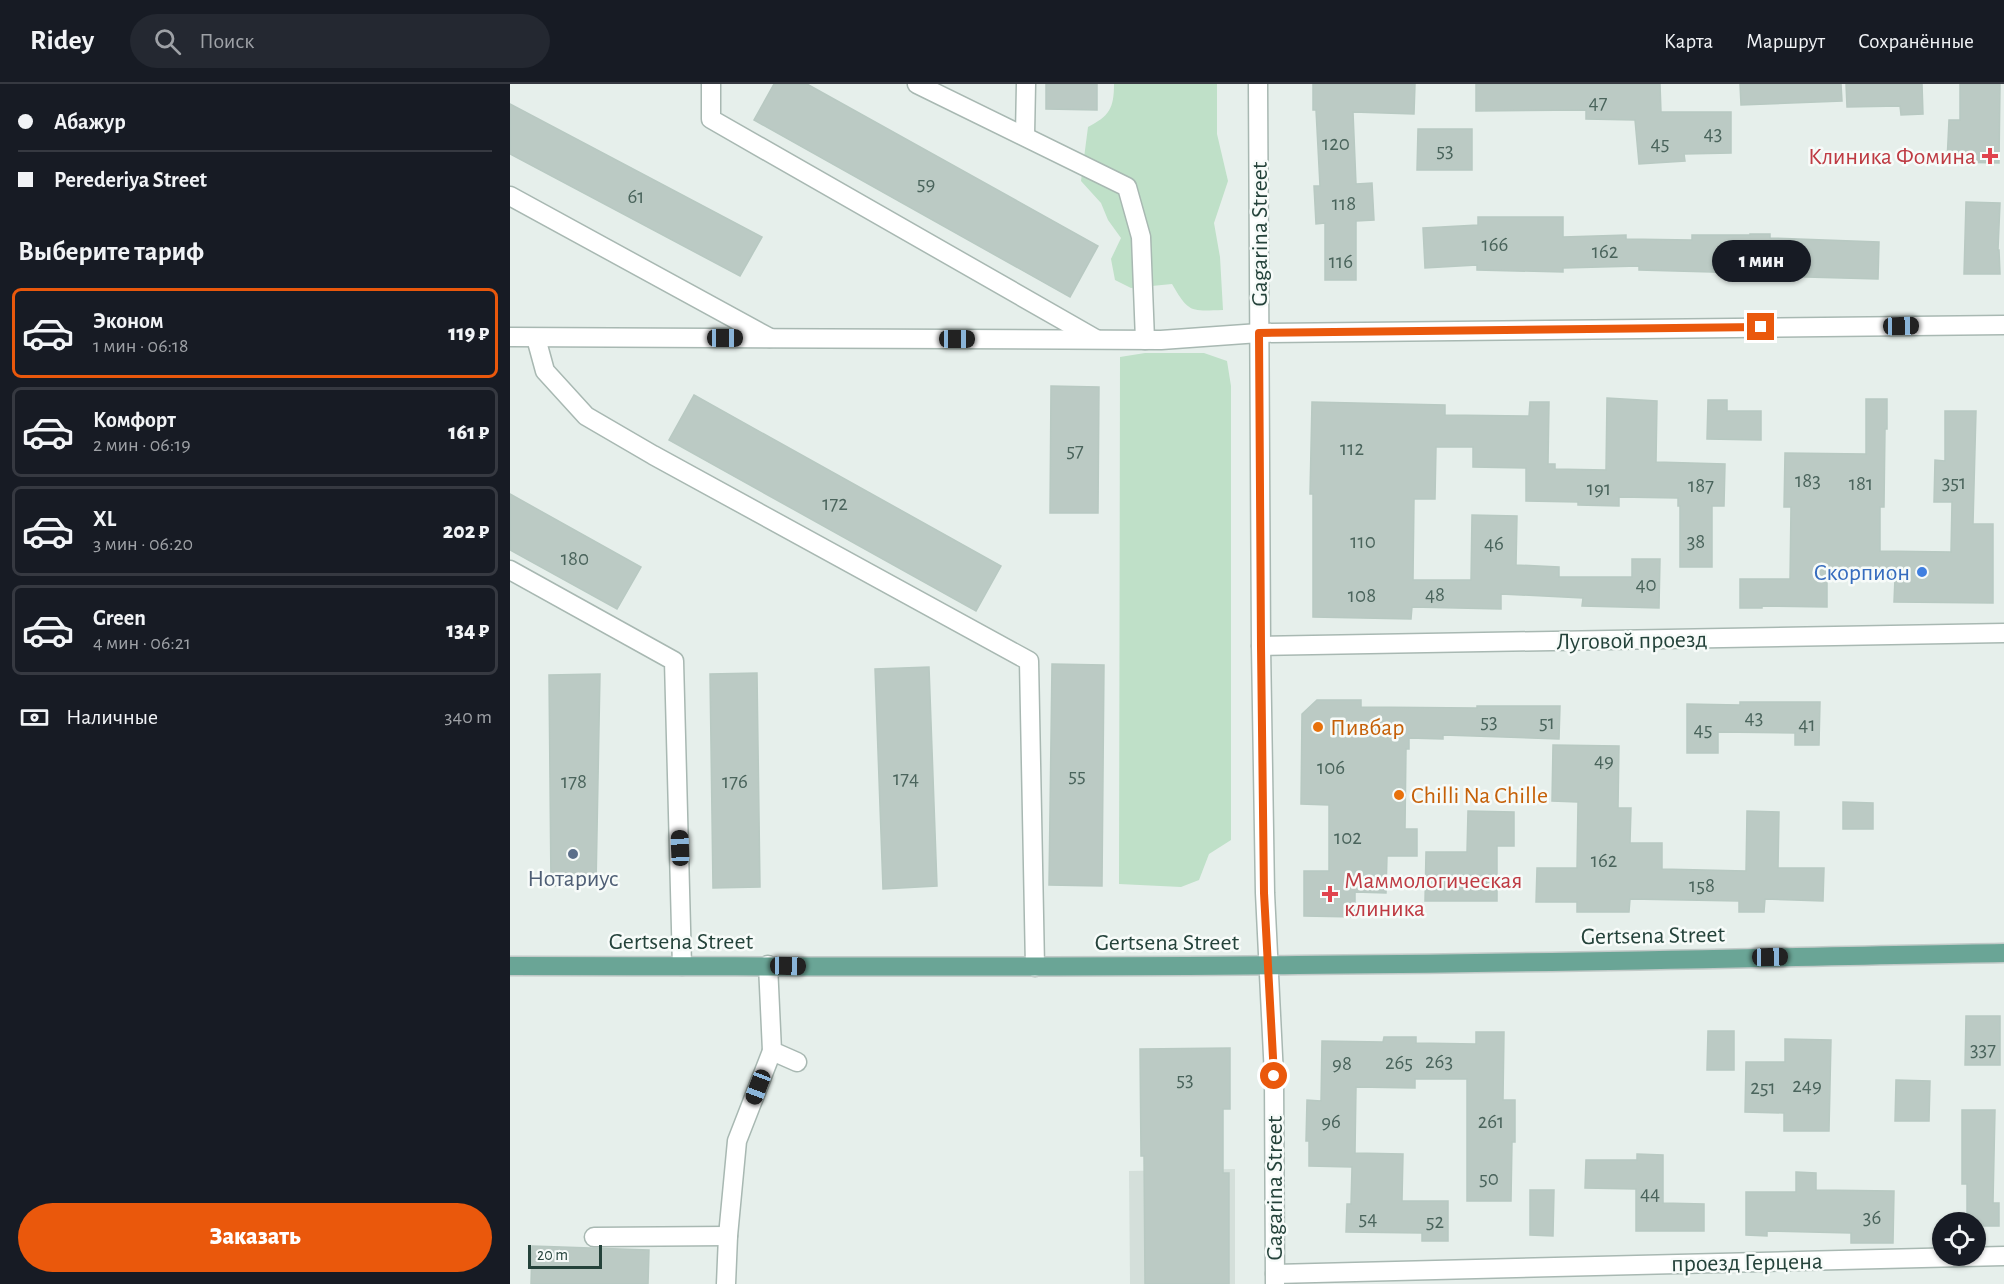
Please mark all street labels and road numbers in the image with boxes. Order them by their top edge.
street label: Gagarina Street [1248,161,1272,306]
street label: Луговой проезд [1556,628,1708,654]
street label: Gertsena Street [1581,923,1726,949]
street label: Gertsena Street [609,930,753,954]
street label: Gertsena Street [1095,931,1239,955]
street label: Gagarina Street [1263,1115,1287,1260]
street label: проезд Герцена [1671,1250,1823,1276]

